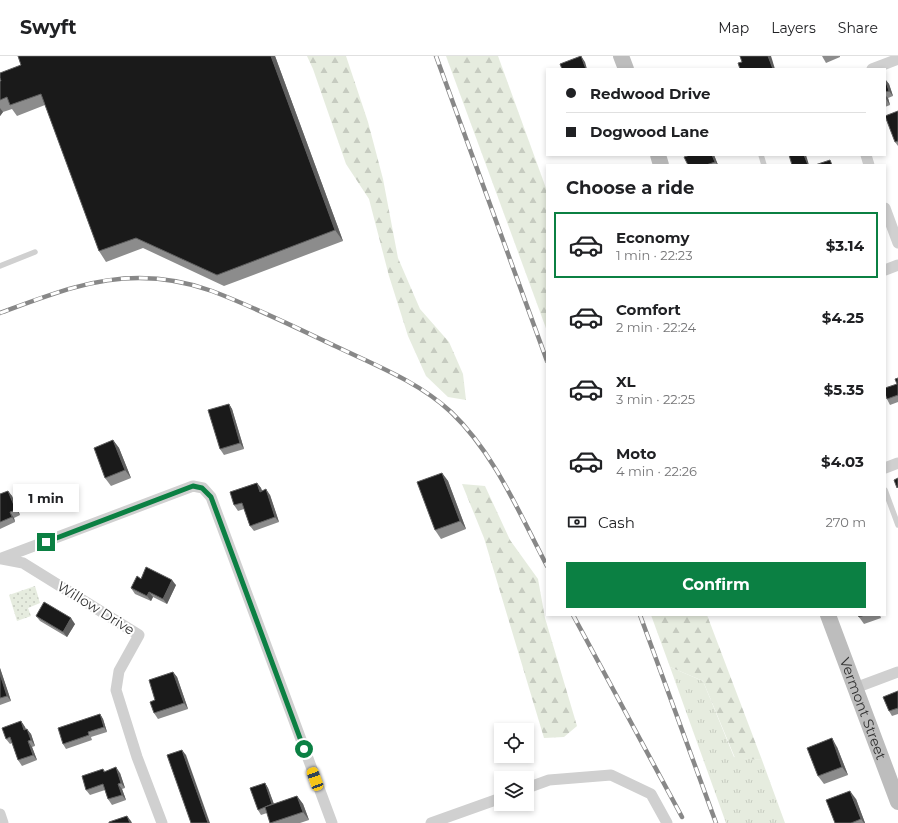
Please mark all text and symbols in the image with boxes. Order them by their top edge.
text: Swyft [20,16,76,39]
text: Map [718,19,749,37]
text: Layers [771,19,816,37]
text: Share [838,19,878,37]
text: Redwood Drive [590,84,711,103]
text: Dogwood Lane [590,122,709,141]
text: Choose a ride [566,177,694,199]
icon: car [568,227,604,263]
text: Economy [616,228,689,247]
text: $3.14 [826,236,864,255]
text: 1 min · 22:23 [616,247,693,263]
icon: car [568,299,604,335]
text: Comfort [616,300,681,319]
text: $4.25 [822,308,864,327]
text: 2 min · 22:24 [616,319,696,335]
icon: car [568,371,604,407]
text: XL [616,372,635,391]
text: $5.35 [824,380,864,399]
text: 3 min · 22:25 [616,391,695,407]
icon: car [568,443,604,479]
text: Moto [616,444,656,463]
text: $4.03 [821,452,864,471]
text: 4 min · 22:26 [616,463,697,479]
callout: 1 min [13,484,79,512]
text: 1 min [28,490,64,506]
icon: cash [566,511,588,533]
text: Cash [598,513,635,532]
text: 270 m [825,514,866,530]
route end [37,533,55,551]
button: Confirm [566,562,866,608]
street label: Willow Drive [54,577,138,639]
street label: Vermont Street [836,655,890,763]
map controls [494,723,534,811]
button: locate [494,723,534,763]
route start [295,740,313,758]
car [305,766,325,792]
button: layers [494,771,534,811]

